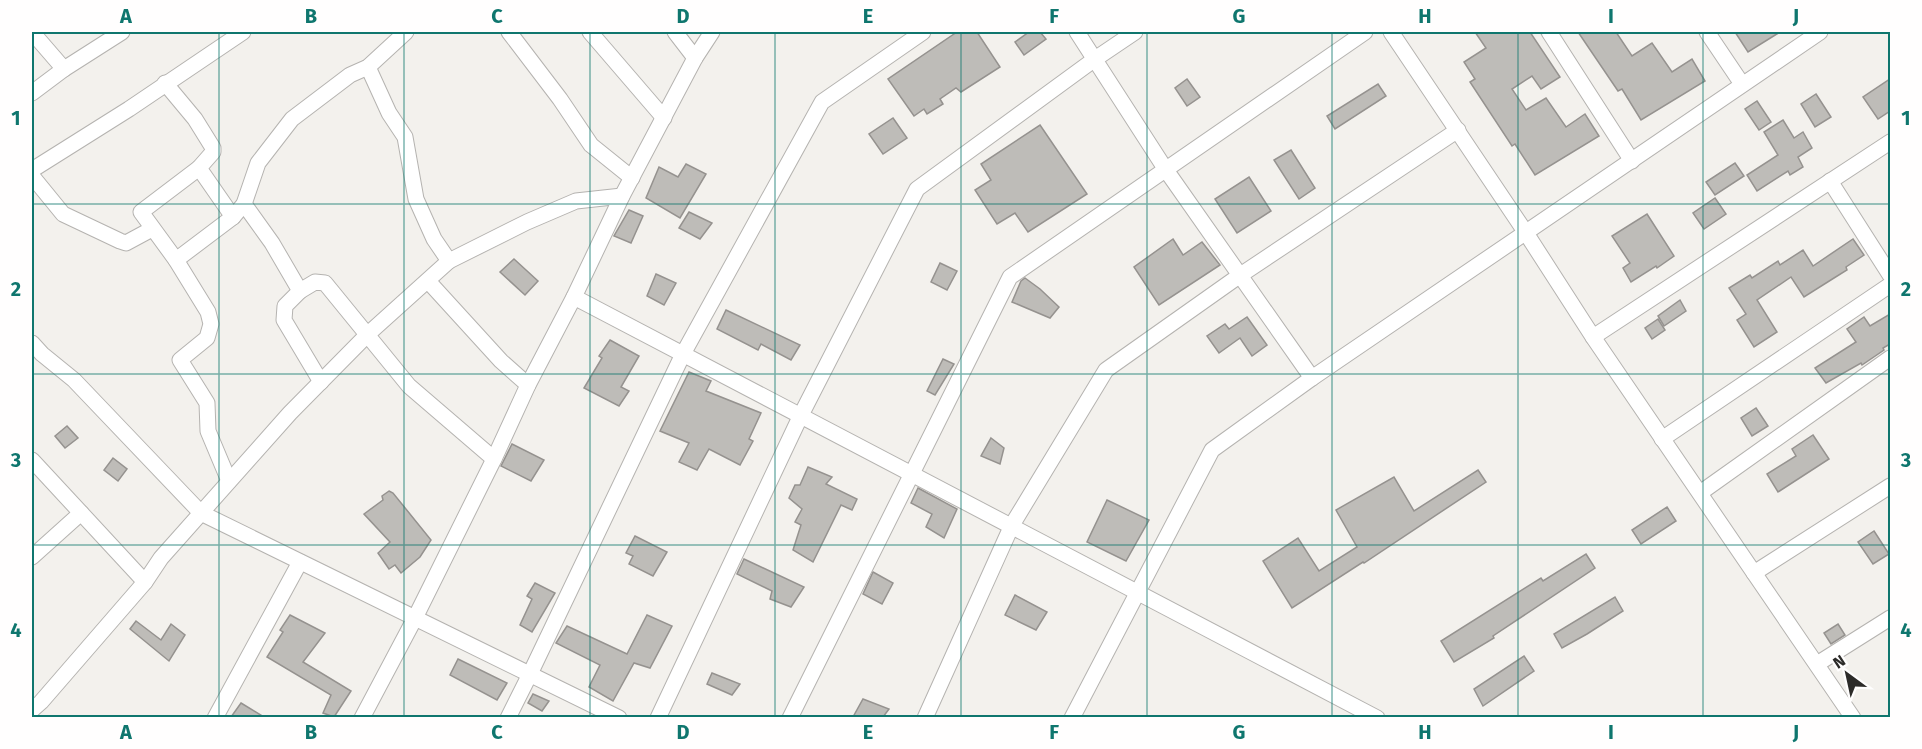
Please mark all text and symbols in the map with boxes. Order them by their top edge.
text: A [119,4,133,28]
text: B [305,4,317,28]
text: C [491,4,503,28]
text: D [676,4,690,28]
text: E [863,4,873,28]
text: F [1049,4,1059,28]
text: G [1233,4,1245,28]
text: H [1418,4,1432,28]
text: I [1608,4,1614,28]
text: J [1792,4,1799,28]
text: 1 [11,106,21,130]
text: 1 [1901,106,1911,130]
text: 2 [11,277,21,301]
text: 2 [1901,277,1911,301]
text: 3 [10,448,21,472]
text: 3 [1900,448,1911,472]
text: 4 [10,618,22,642]
text: 4 [1900,618,1912,642]
north arrow [1817,644,1877,704]
text: N [1829,651,1849,673]
text: A [119,720,133,744]
text: B [305,720,317,744]
text: C [491,720,503,744]
text: D [676,720,690,744]
text: E [863,720,873,744]
text: F [1049,720,1059,744]
text: G [1233,720,1245,744]
text: H [1418,720,1432,744]
text: I [1608,720,1614,744]
text: J [1792,720,1799,744]

